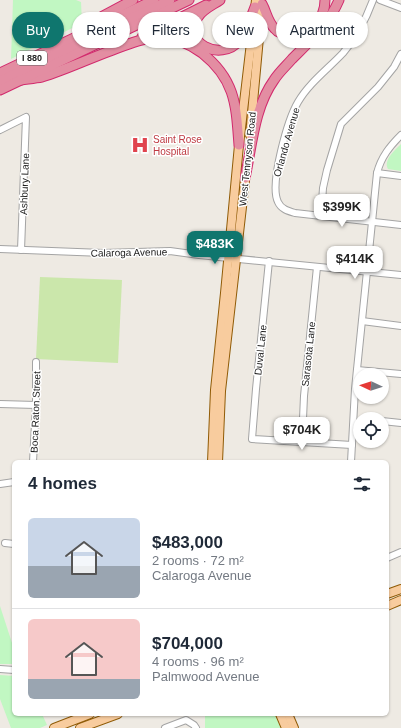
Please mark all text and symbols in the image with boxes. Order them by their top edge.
chip: Buy [12,12,64,48]
chip: Rent [72,12,130,48]
chip: Filters [138,12,204,48]
chip: New [212,12,268,48]
chip: Apartment [276,12,368,48]
road number: I 880 [17,51,47,65]
street label: Orlando Avenue [271,106,302,178]
street label: West Tennyson Road [237,111,258,207]
place label: Saint Rose Hospital [153,134,202,157]
hospital icon: Saint Rose Hospital [130,135,150,155]
street label: Ashbury Lane [18,153,31,215]
pin: $399K [314,194,370,228]
text: $399K [323,199,361,214]
pin: $483K [187,231,243,265]
text: $483K [196,236,234,251]
street label: Calaroga Avenue [91,246,168,259]
pin: $414K [327,246,383,280]
text: $414K [336,251,374,266]
street label: Sarasota Lane [300,321,317,387]
street label: Duval Lane [252,324,269,376]
north arrow [353,368,389,404]
map controls [353,368,389,448]
street label: Boca Raton Street [29,371,42,453]
button: locate [353,412,389,448]
pin: $704K [274,417,330,451]
text: $704K [283,422,321,437]
icon: filters [351,473,373,495]
text: 4 homes [28,474,97,493]
text: $483,000 [152,533,223,552]
icon: home [60,534,108,582]
text: 2 rooms · 72 m² [152,553,244,568]
text: Calaroga Avenue [152,568,252,583]
text: $704,000 [152,634,223,653]
icon: home [60,635,108,683]
text: 4 rooms · 96 m² [152,654,244,669]
text: Palmwood Avenue [152,669,259,684]

